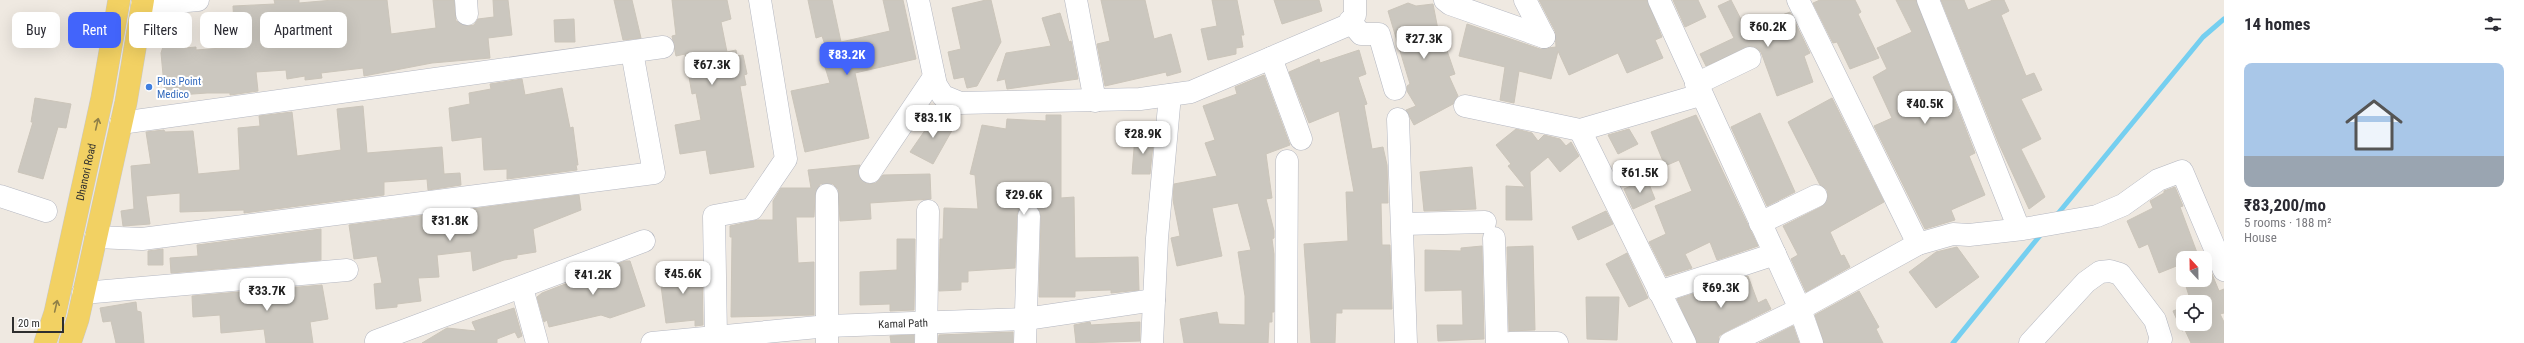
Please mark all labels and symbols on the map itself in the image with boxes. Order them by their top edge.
pin: ₹60.2K [1735,14,1801,48]
pin: ₹27.3K [1391,26,1457,60]
pin: ₹83.2K [814,42,880,76]
pin: ₹67.3K [679,52,745,86]
place label: Plus Point Medico [157,75,201,101]
marker: Plus Point Medico [144,82,154,92]
pin: ₹40.5K [1892,91,1958,125]
pin: ₹83.1K [900,105,966,139]
one-way arrow [93,118,101,131]
pin: ₹28.9K [1110,121,1176,155]
street label: Dhanori Road [74,142,99,202]
pin: ₹61.5K [1607,160,1673,194]
pin: ₹29.6K [991,182,1057,216]
pin: ₹31.8K [417,208,483,242]
north arrow [2176,251,2212,287]
pin: ₹45.6K [650,261,716,295]
pin: ₹41.2K [560,262,626,296]
pin: ₹69.3K [1688,275,1754,309]
pin: ₹33.7K [234,278,300,312]
one-way arrow [53,300,61,313]
scale bar [12,315,64,334]
street label: Kamal Path [878,316,928,331]

